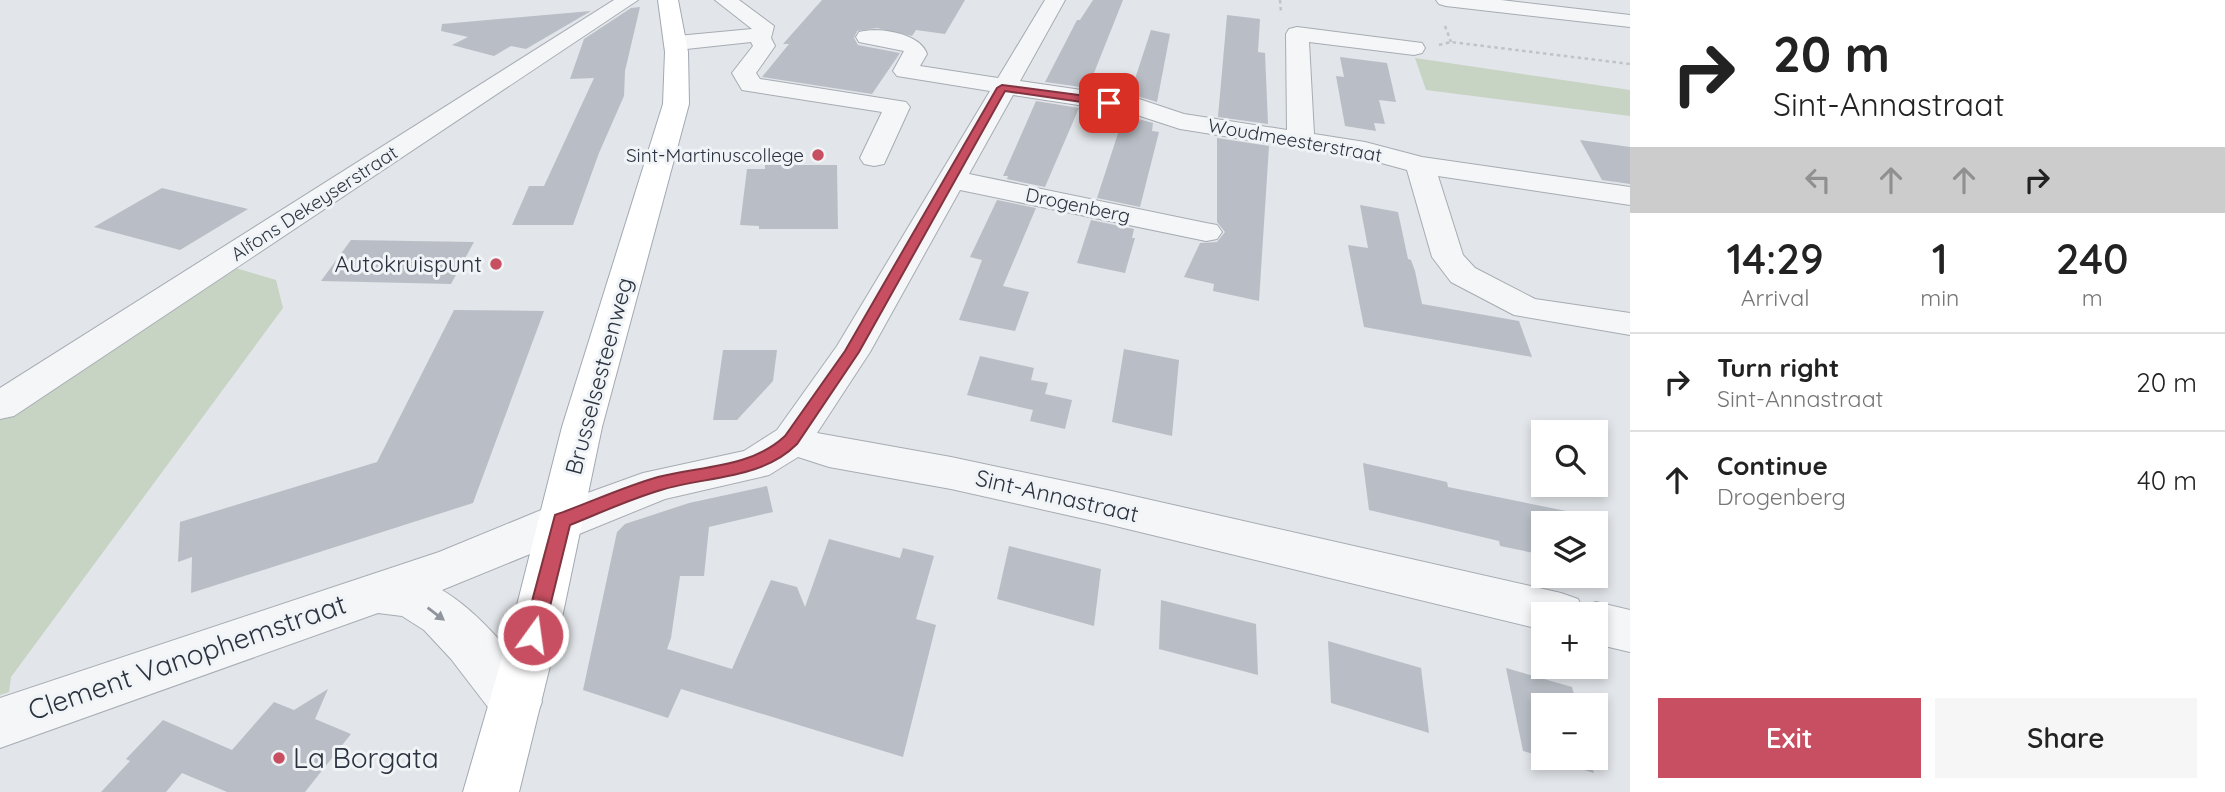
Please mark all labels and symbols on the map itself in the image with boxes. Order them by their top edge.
pin [1079,73,1139,133]
street label: Woudmeesterstraat [1206,113,1384,167]
street label: Alfons Dekeyserstraat [226,140,402,266]
place label: Sint-Martinuscollege [626,143,804,167]
marker: Sint-Martinuscollege [810,147,826,163]
street label: Drogenberg [1023,182,1133,228]
place label: Autokruispunt [335,249,482,278]
marker: Autokruispunt [488,256,504,272]
street label: Brusselsesteenweg [558,274,639,478]
street label: Sint-Annastraat [973,463,1142,528]
street label: Clement Vanophemstraat [23,586,351,727]
position arrow [496,598,570,672]
one-way arrow [427,607,445,621]
place label: La Borgata [293,740,439,775]
marker: La Borgata [271,750,287,766]

